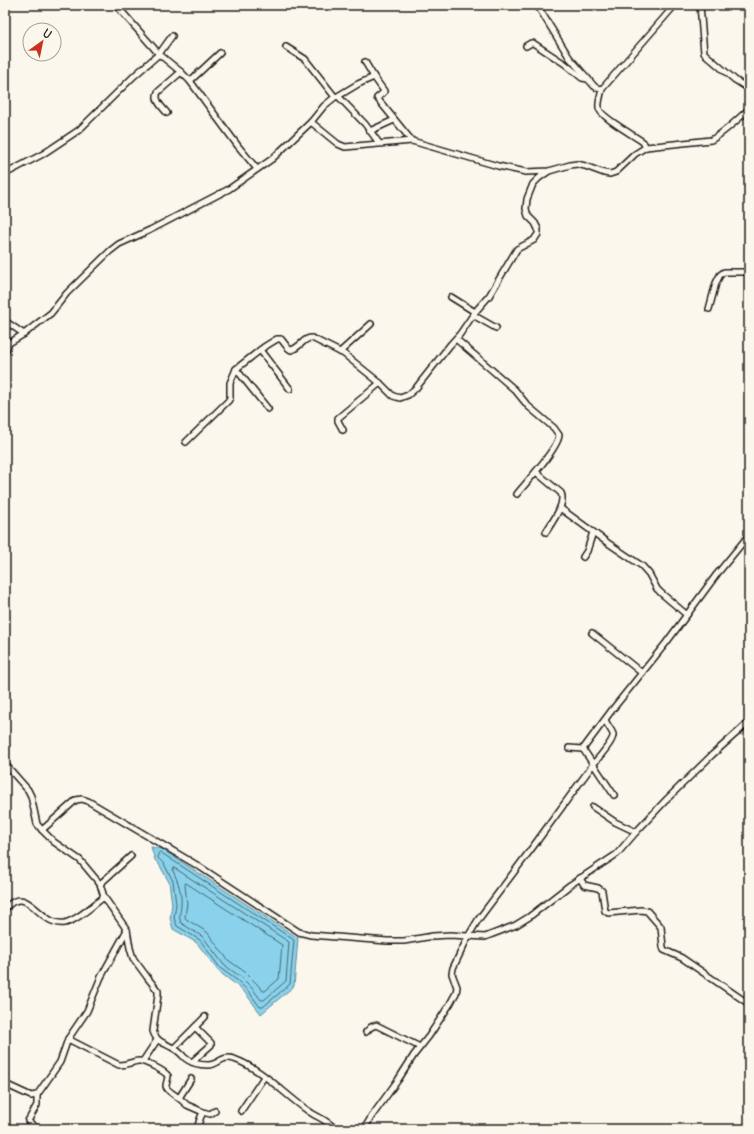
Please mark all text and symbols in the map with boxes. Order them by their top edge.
north arrow [22,22,62,62]
text: U [40,26,54,42]

